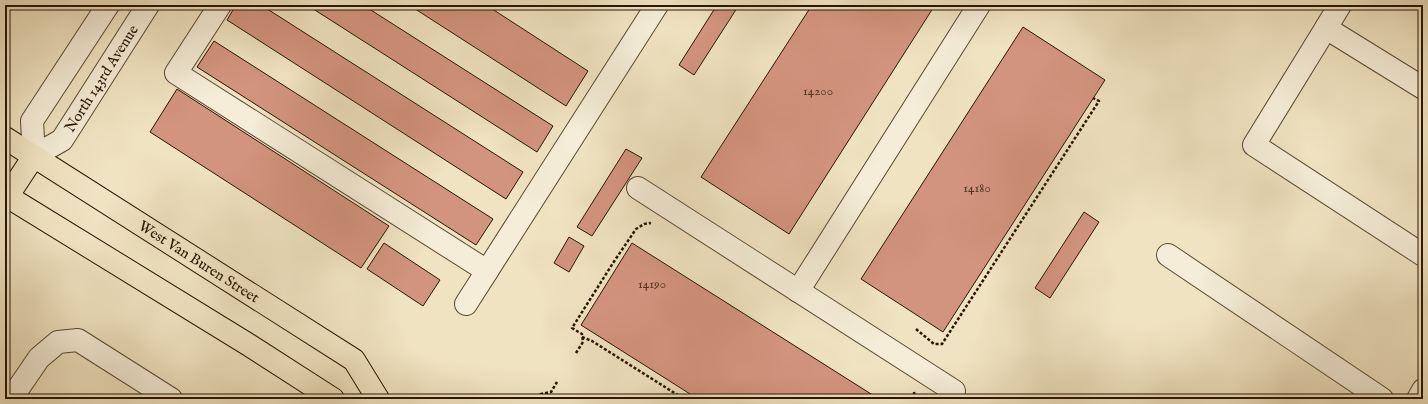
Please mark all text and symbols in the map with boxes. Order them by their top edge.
street label: North 143rd Avenue [60,21,143,136]
house number: 14200 [803,83,833,100]
house number: 14180 [963,180,991,197]
street label: West Van Buren Street [135,216,263,307]
house number: 14190 [638,276,666,293]

